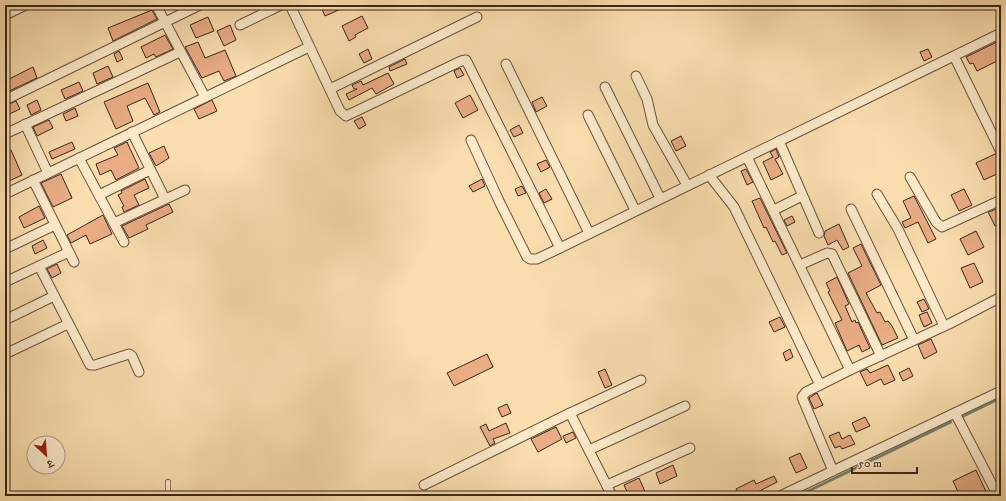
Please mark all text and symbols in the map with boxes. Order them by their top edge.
north arrow [26,435,66,475]
scale bar [852,449,917,475]
text: उ [43,455,56,471]
text: 50 m [858,456,882,471]

